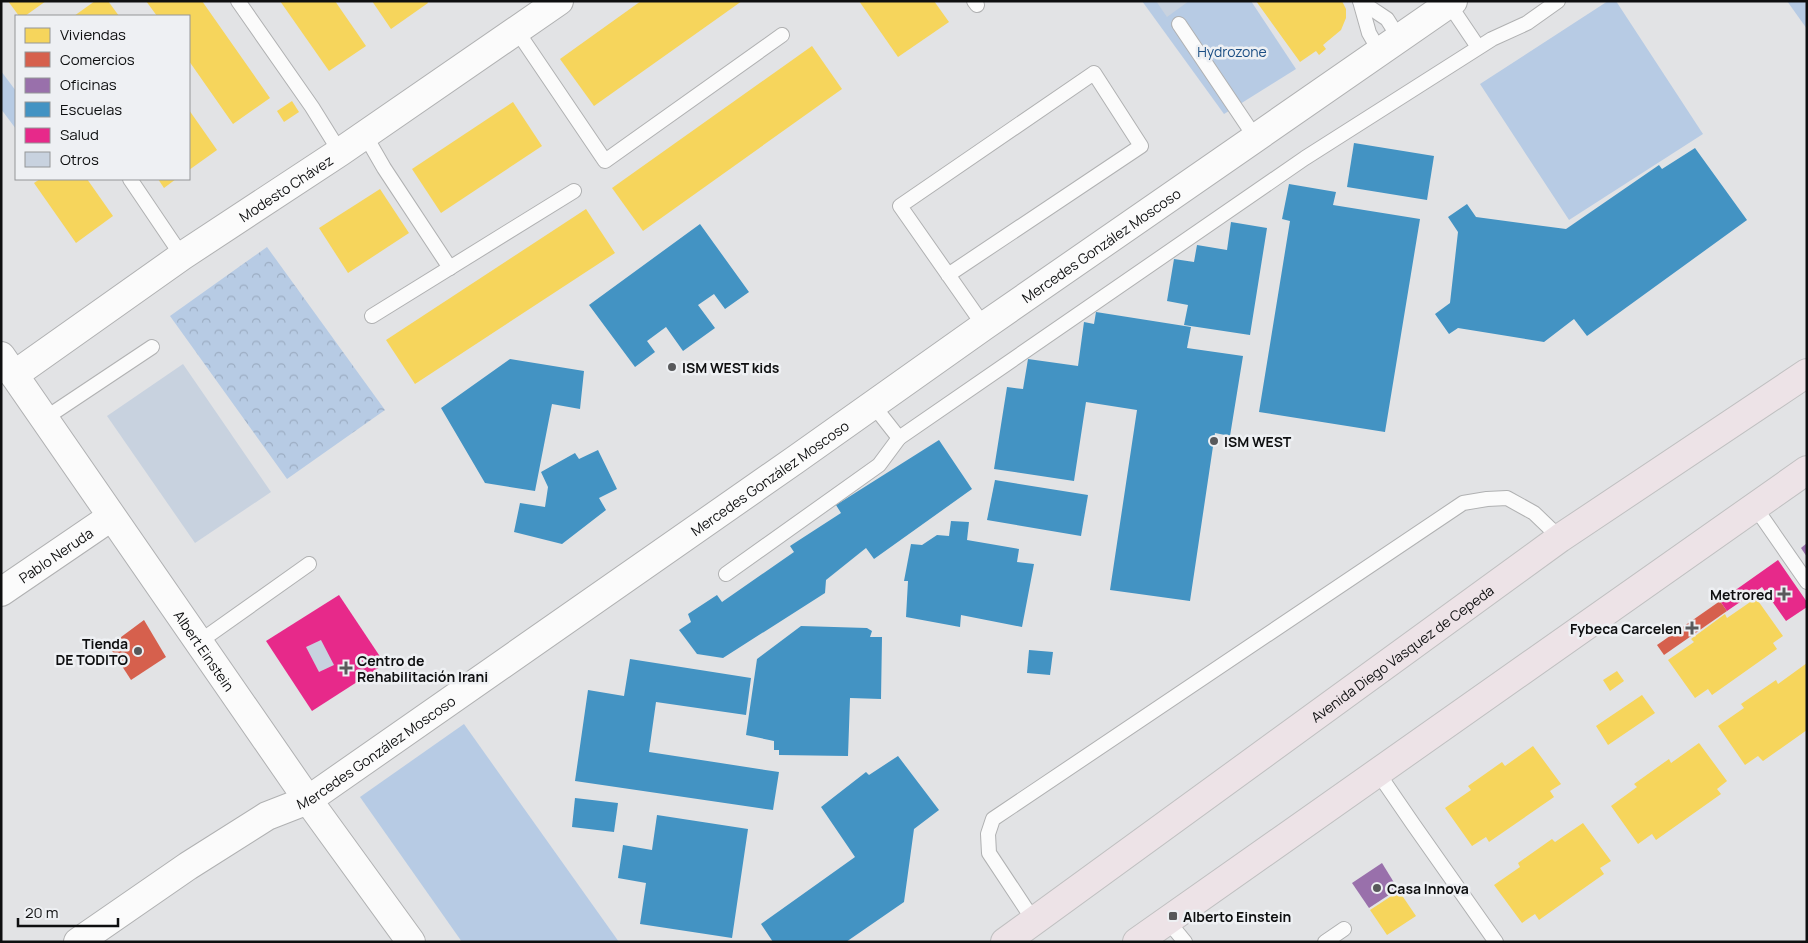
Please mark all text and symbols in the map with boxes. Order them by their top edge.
legend [15,15,190,180]
text: Viviendas [60,24,126,45]
park label: Hydrozone [1197,42,1267,61]
text: Comercios [60,49,135,70]
text: Oficinas [60,74,117,95]
text: Escuelas [60,99,122,120]
text: Salud [60,124,99,145]
text: Otros [60,149,99,170]
street label: Modesto Chávez [235,150,336,226]
street label: Mercedes González Moscoso [1018,183,1184,307]
place label: ISM WEST kids [682,358,780,377]
marker: ISM WEST kids [666,361,678,373]
street label: Mercedes González Moscoso [687,416,852,540]
place label: ISM WEST [1224,432,1292,451]
marker: ISM WEST [1208,435,1220,447]
street label: Pablo Neruda [15,523,96,587]
street label: Avenida Diego Vasquez de Cepeda [1307,580,1497,726]
place label: Metrored [1710,585,1773,604]
marker: Metrored [1777,587,1791,601]
street label: Albert Einstein [170,606,239,695]
place label: Fybeca Carcelen [1570,619,1682,638]
marker: Fybeca Carcelen [1686,622,1698,634]
place label: Tienda DE TODITO [56,634,129,669]
marker: Tienda DE TODITO [132,645,144,657]
place label: Centro de Rehabilitación Irani [357,651,488,686]
marker: Centro de Rehabilitación Irani [339,661,353,675]
street label: Mercedes González Moscoso [294,691,459,813]
place label: Casa Innova [1387,879,1469,898]
marker: Casa Innova [1371,882,1383,894]
scale bar [18,896,118,928]
text: 20 m [25,902,58,923]
place label: Alberto Einstein [1183,907,1291,926]
marker: Alberto Einstein [1167,910,1179,922]

